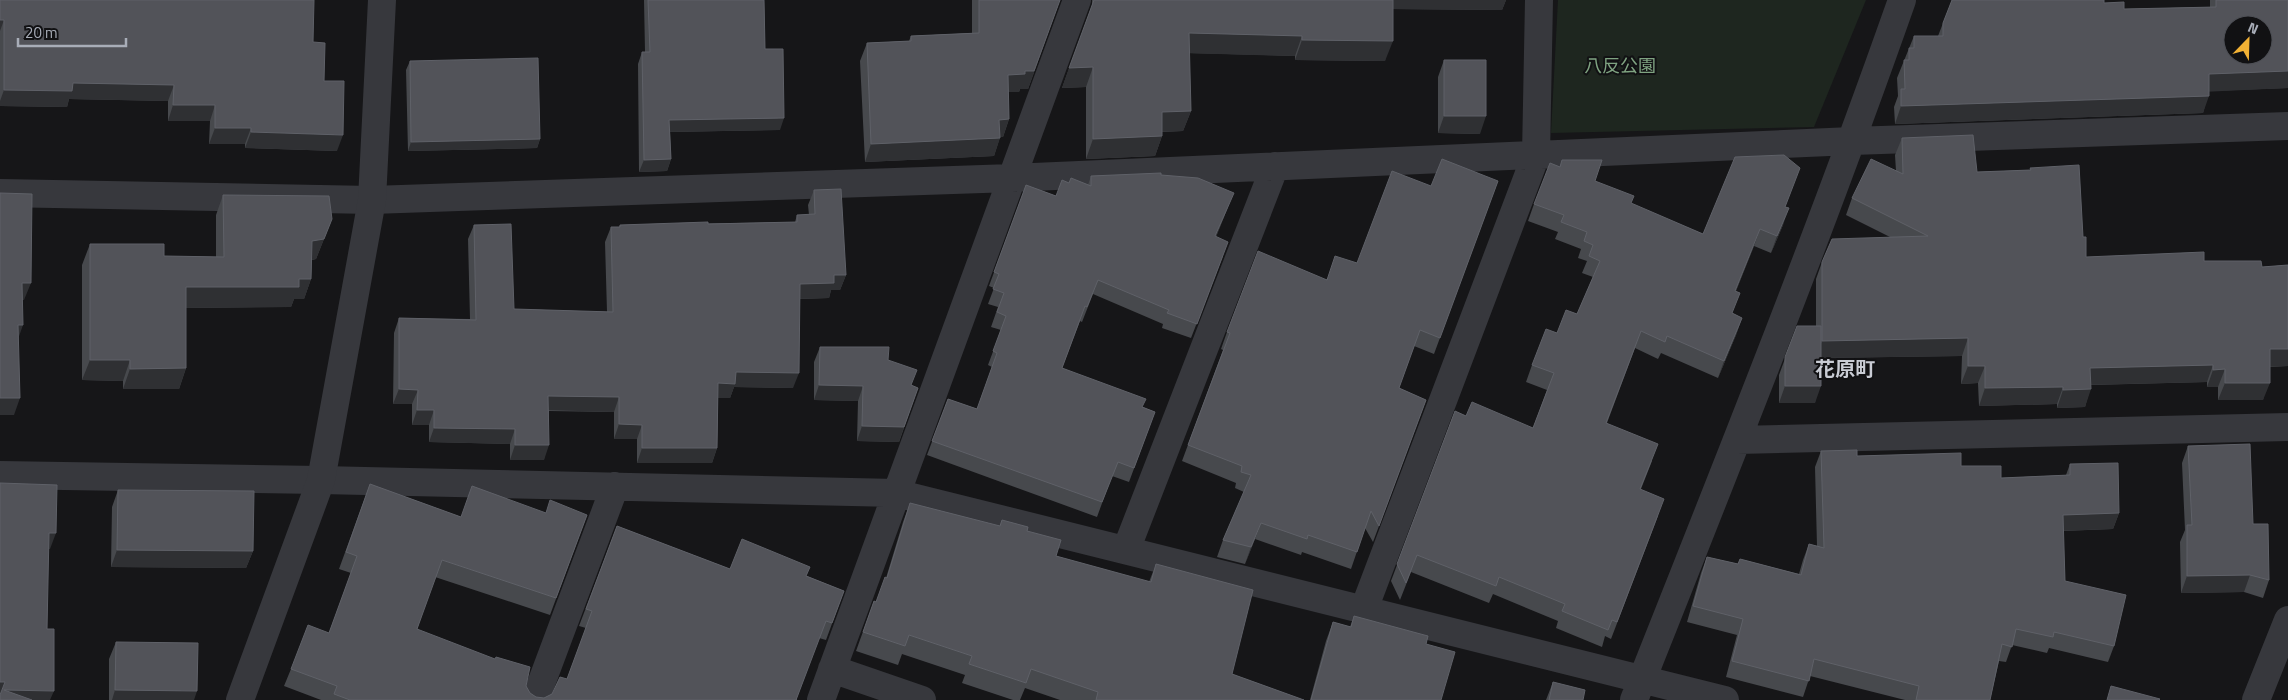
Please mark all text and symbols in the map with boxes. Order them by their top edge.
scale bar [18,15,125,47]
north arrow [2223,15,2273,65]
text: N [2245,16,2262,39]
text: 20 m [25,21,58,44]
park label: 八反公園 [1584,52,1656,79]
district label: 花原町 [1815,353,1875,384]

